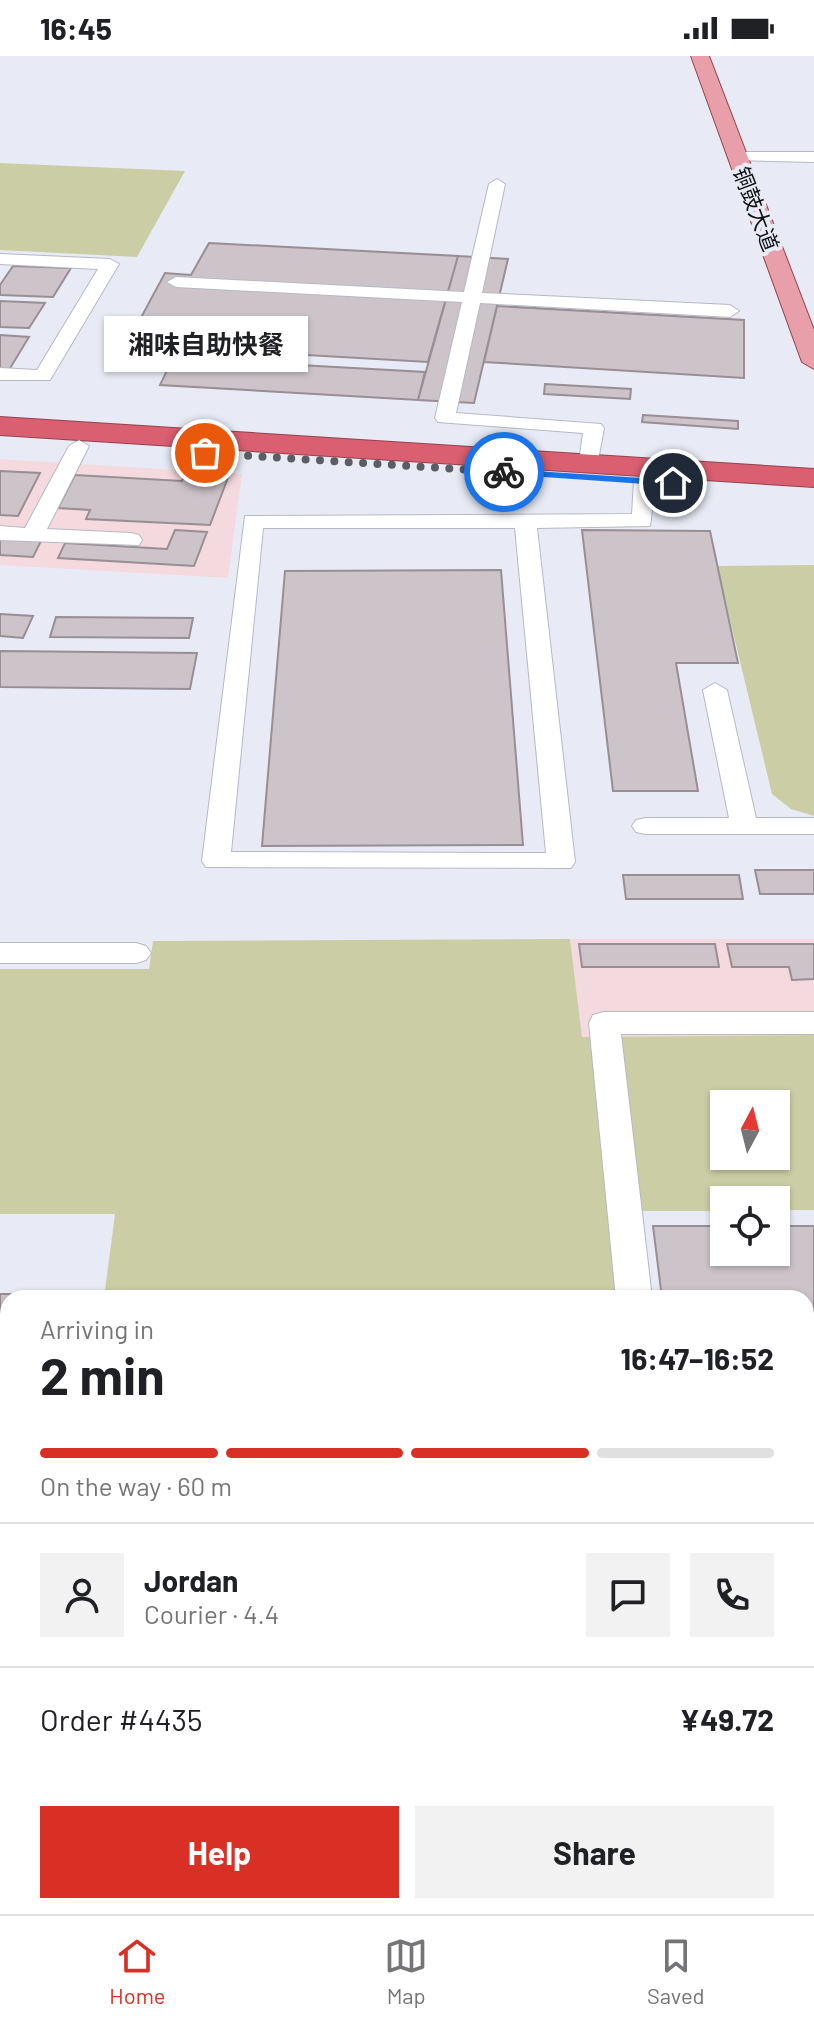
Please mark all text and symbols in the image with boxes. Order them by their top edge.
text: 16:45 [40,10,112,46]
street label: 铜鼓大道 [729,163,785,254]
callout: 湘味自助快餐 [103,317,307,373]
text: 湘味自助快餐 [128,328,284,359]
pin [171,419,239,487]
icon: bag [183,431,227,475]
courier [464,432,544,512]
pin [639,449,707,517]
icon: bike [482,450,526,494]
icon: home [651,461,695,505]
north arrow [710,1090,790,1170]
map controls [710,1090,790,1266]
button: locate [710,1186,790,1266]
text: Arriving in [40,1313,154,1344]
text: 16:47–16:52 [621,1340,774,1376]
text: 2 min [40,1343,165,1405]
text: On the way · 60 m [40,1470,232,1501]
button: person [40,1553,124,1637]
button: chat [586,1553,670,1637]
button: phone [690,1553,774,1637]
text: Jordan [144,1562,239,1598]
text: Courier · 4.4 [144,1598,279,1629]
text: Order #4435 [40,1701,202,1737]
text: ¥49.72 [680,1701,774,1737]
button: Help [40,1806,399,1898]
button: Share [415,1806,774,1898]
tab: Home [109,1934,166,2008]
tab: Map [384,1934,428,2008]
tab: Saved [647,1934,705,2008]

